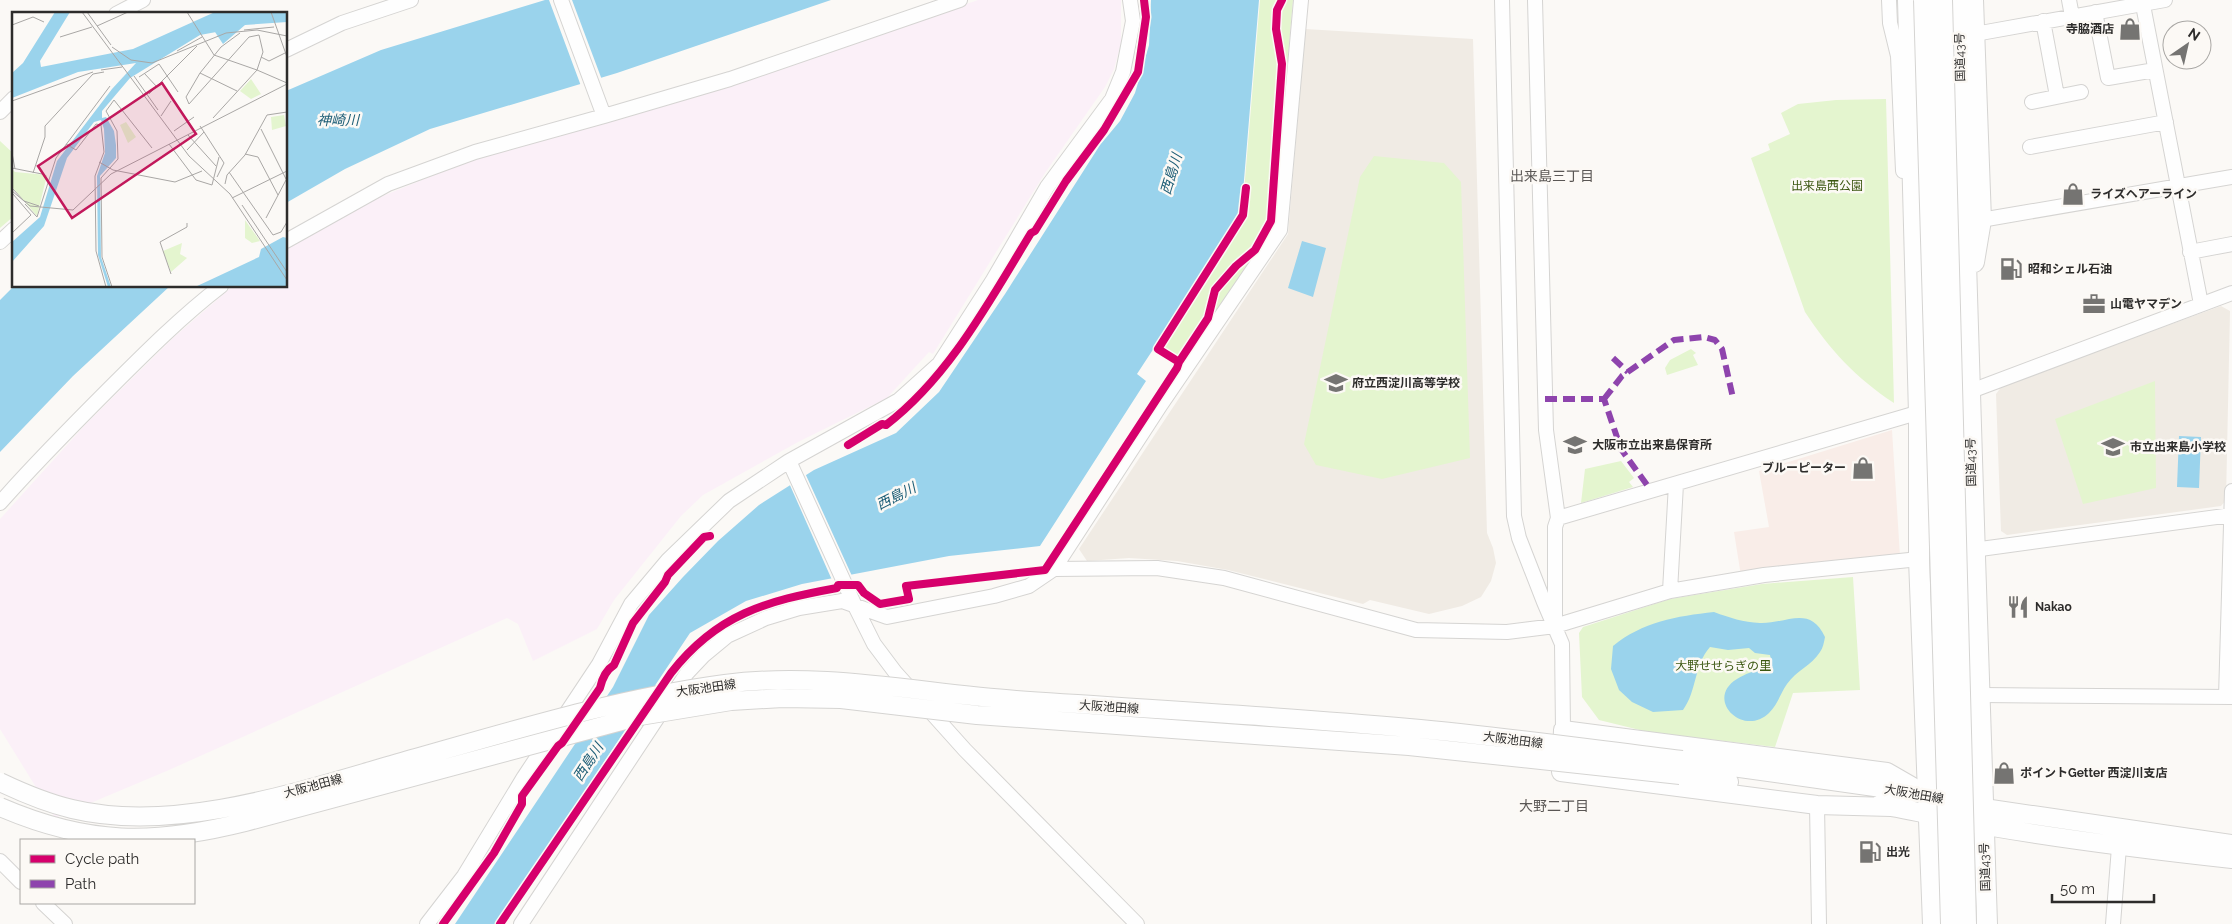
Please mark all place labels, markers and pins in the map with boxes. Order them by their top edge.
shop icon: 寺脇酒店 [2117,16,2143,42]
place label: 寺脇酒店 [2066,22,2114,36]
shop icon: ライズヘアーライン [2060,181,2086,207]
place label: ライズヘアーライン [2090,187,2197,201]
fuel station icon: 昭和シェル石油 [1998,256,2024,282]
place label: 昭和シェル石油 [2028,262,2112,276]
office icon: 山電ヤマデン [2081,291,2107,317]
place label: 山電ヤマデン [2110,297,2182,311]
school or university icon: 府立西淀川高等学校 [1323,370,1349,396]
place label: 府立西淀川高等学校 [1352,376,1460,390]
school or university icon: 大阪市立出来島保育所 [1562,432,1588,458]
school or university icon: 市立出来島小学校 [2100,434,2126,460]
place label: 大阪市立出来島保育所 [1592,438,1712,452]
place label: 市立出来島小学校 [2130,440,2226,454]
shop icon: ブルーピーター [1850,455,1876,481]
place label: ブルーピーター [1762,461,1846,475]
restaurant icon: Nakao [2005,594,2031,620]
place label: Nakao [2035,600,2072,614]
shop icon: ポイントGetter 西淀川支店 [1991,760,2017,786]
place label: ポイントGetter 西淀川支店 [2020,766,2167,780]
fuel station icon: 出光 [1857,839,1883,865]
place label: 出光 [1886,845,1910,859]

